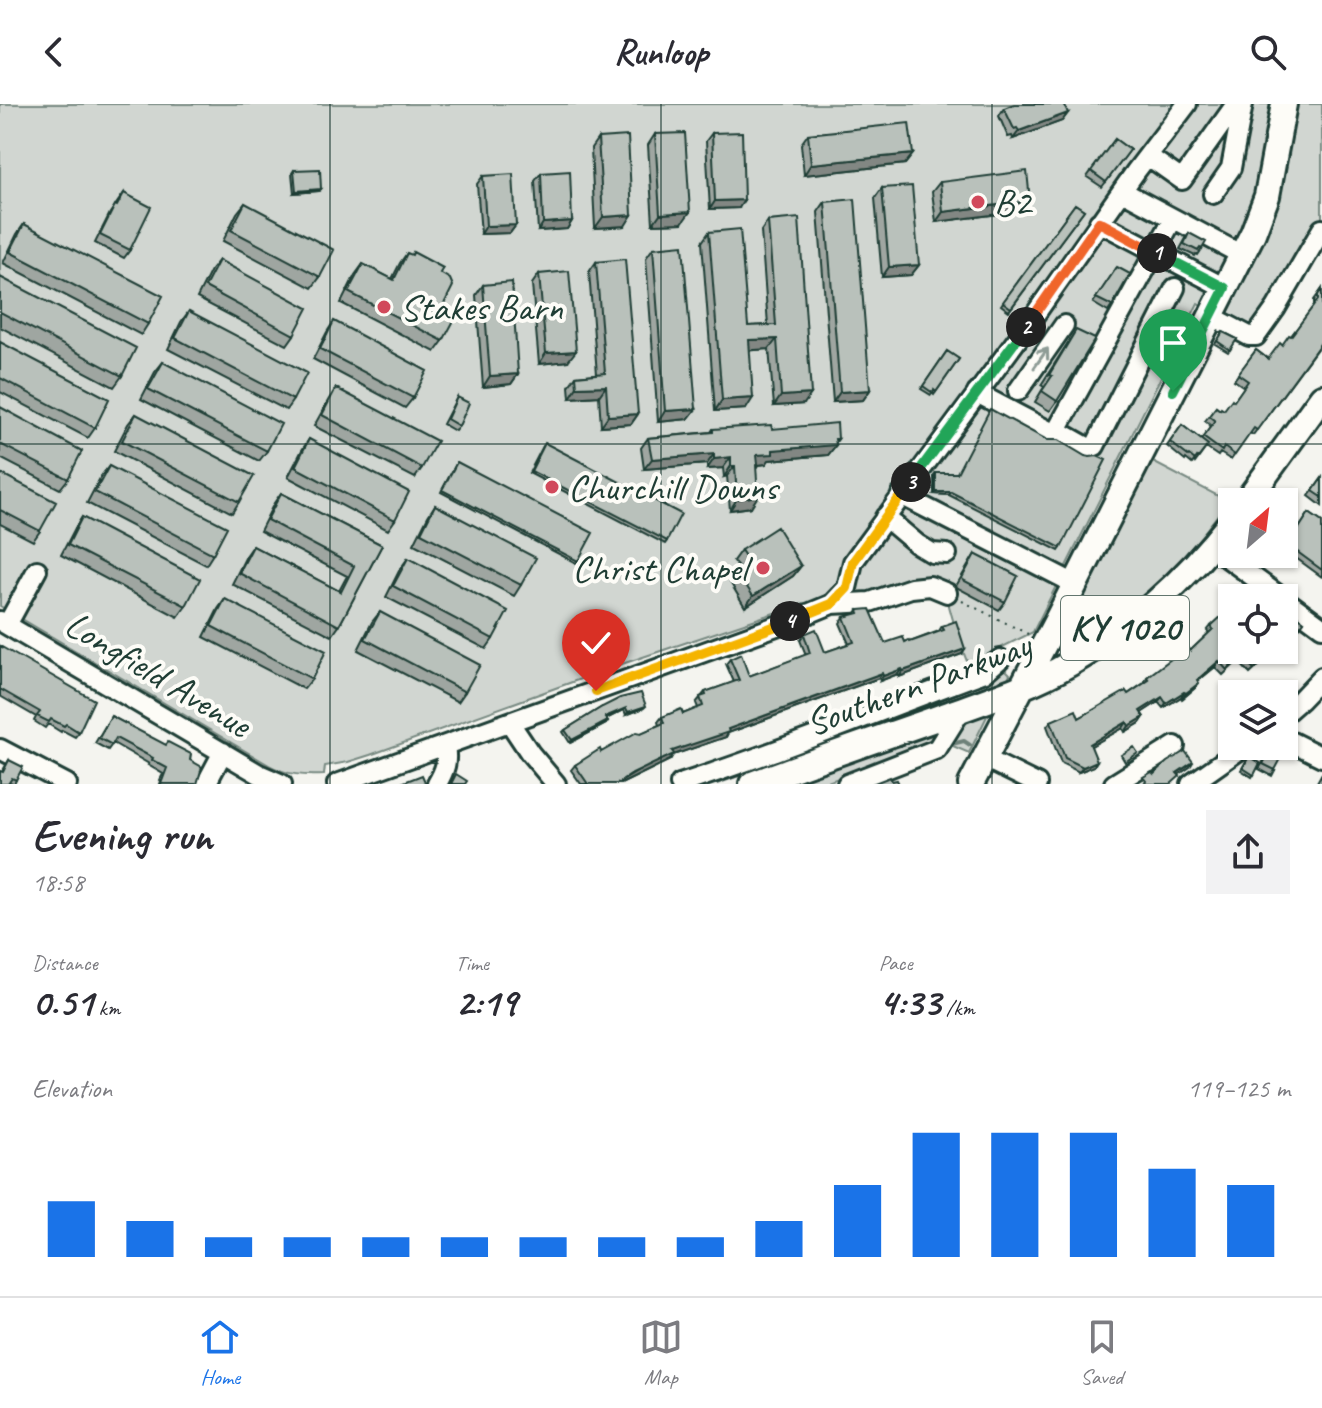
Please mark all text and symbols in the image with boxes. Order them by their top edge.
text: Runloop [614,29,708,75]
icon: back [32,30,76,74]
icon: search [1246,30,1290,74]
place label: B2 [994,179,1034,226]
marker: B2 [969,193,987,211]
pin: 1 [1137,233,1177,273]
text: 1 [1152,239,1162,267]
place label: Stakes Barn [400,284,564,331]
marker: Stakes Barn [375,298,393,316]
pin: 2 [1006,307,1046,347]
pin [1139,309,1207,391]
text: 2 [1021,313,1031,341]
icon: arrive [1151,321,1195,365]
one-way arrow [1032,348,1049,369]
pin: 3 [891,462,931,502]
place label: Churchill Downs [568,464,780,511]
text: 3 [906,468,916,496]
marker: Churchill Downs [543,478,561,496]
north arrow [1218,488,1298,568]
map controls [1218,488,1298,760]
place label: Christ Chapel [572,545,754,592]
marker: Christ Chapel [754,559,772,577]
button: locate [1218,584,1298,664]
road number: KY 1020 [1061,596,1189,660]
street label: Longfield Avenue [57,600,262,749]
pin: 4 [770,601,810,641]
text: 4 [785,607,795,635]
pin [562,609,630,691]
icon: check [574,621,618,665]
street label: Southern Parkway [799,621,1040,746]
button: layers [1218,680,1298,760]
text: Evening run [32,808,212,863]
button: share [1206,810,1290,894]
text: 18:58 [32,866,84,899]
text: Distance [32,949,98,977]
text: Time [455,949,489,977]
text: Pace [879,949,913,977]
text: 0.51 [32,977,93,1027]
text: 2:19 [455,977,517,1027]
text: 4:33 [879,977,941,1027]
text: km [93,994,120,1022]
text: /km [941,994,975,1022]
text: Elevation [32,1072,112,1105]
text: 119–125 m [1187,1072,1290,1105]
tab: Home [198,1315,242,1391]
tab: Map [639,1315,683,1391]
tab: Saved [1080,1315,1124,1391]

